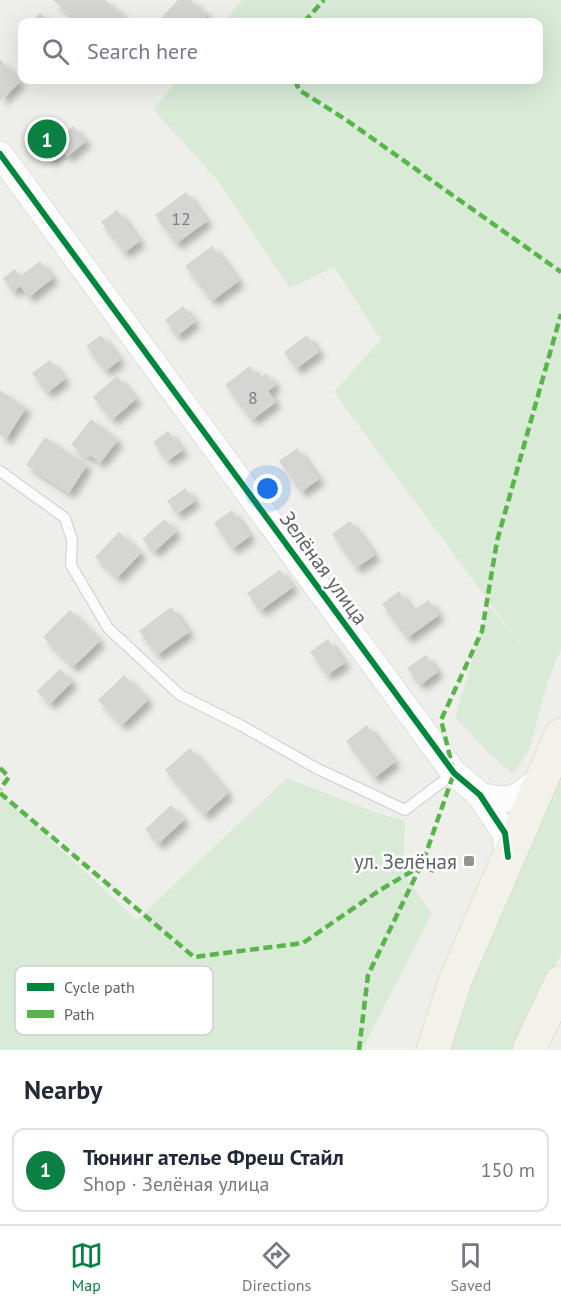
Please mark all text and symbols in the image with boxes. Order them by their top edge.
search box [18,18,543,84]
icon: search [39,35,72,68]
text: Search here [87,37,198,65]
pin: 1 [28,116,66,162]
house number: 12 [171,207,191,230]
house number: 8 [248,386,258,409]
your location [253,474,282,503]
street label: Зелёная улица [274,506,374,630]
place label: ул. Зелёная [354,848,457,875]
marker: ул. Зелёная [462,854,476,868]
legend [15,966,213,1035]
text: Cycle path [64,977,135,997]
text: Path [64,1004,95,1024]
text: Nearby [24,1073,102,1106]
text: Тюнинг ателье Фреш Стайл [83,1143,344,1171]
text: 1 [40,1157,51,1183]
text: 150 m [481,1157,535,1183]
text: Shop · Зелёная улица [83,1171,269,1197]
tab: Map [70,1239,103,1295]
tab: Directions [242,1239,311,1295]
tab: Saved [451,1239,491,1295]

